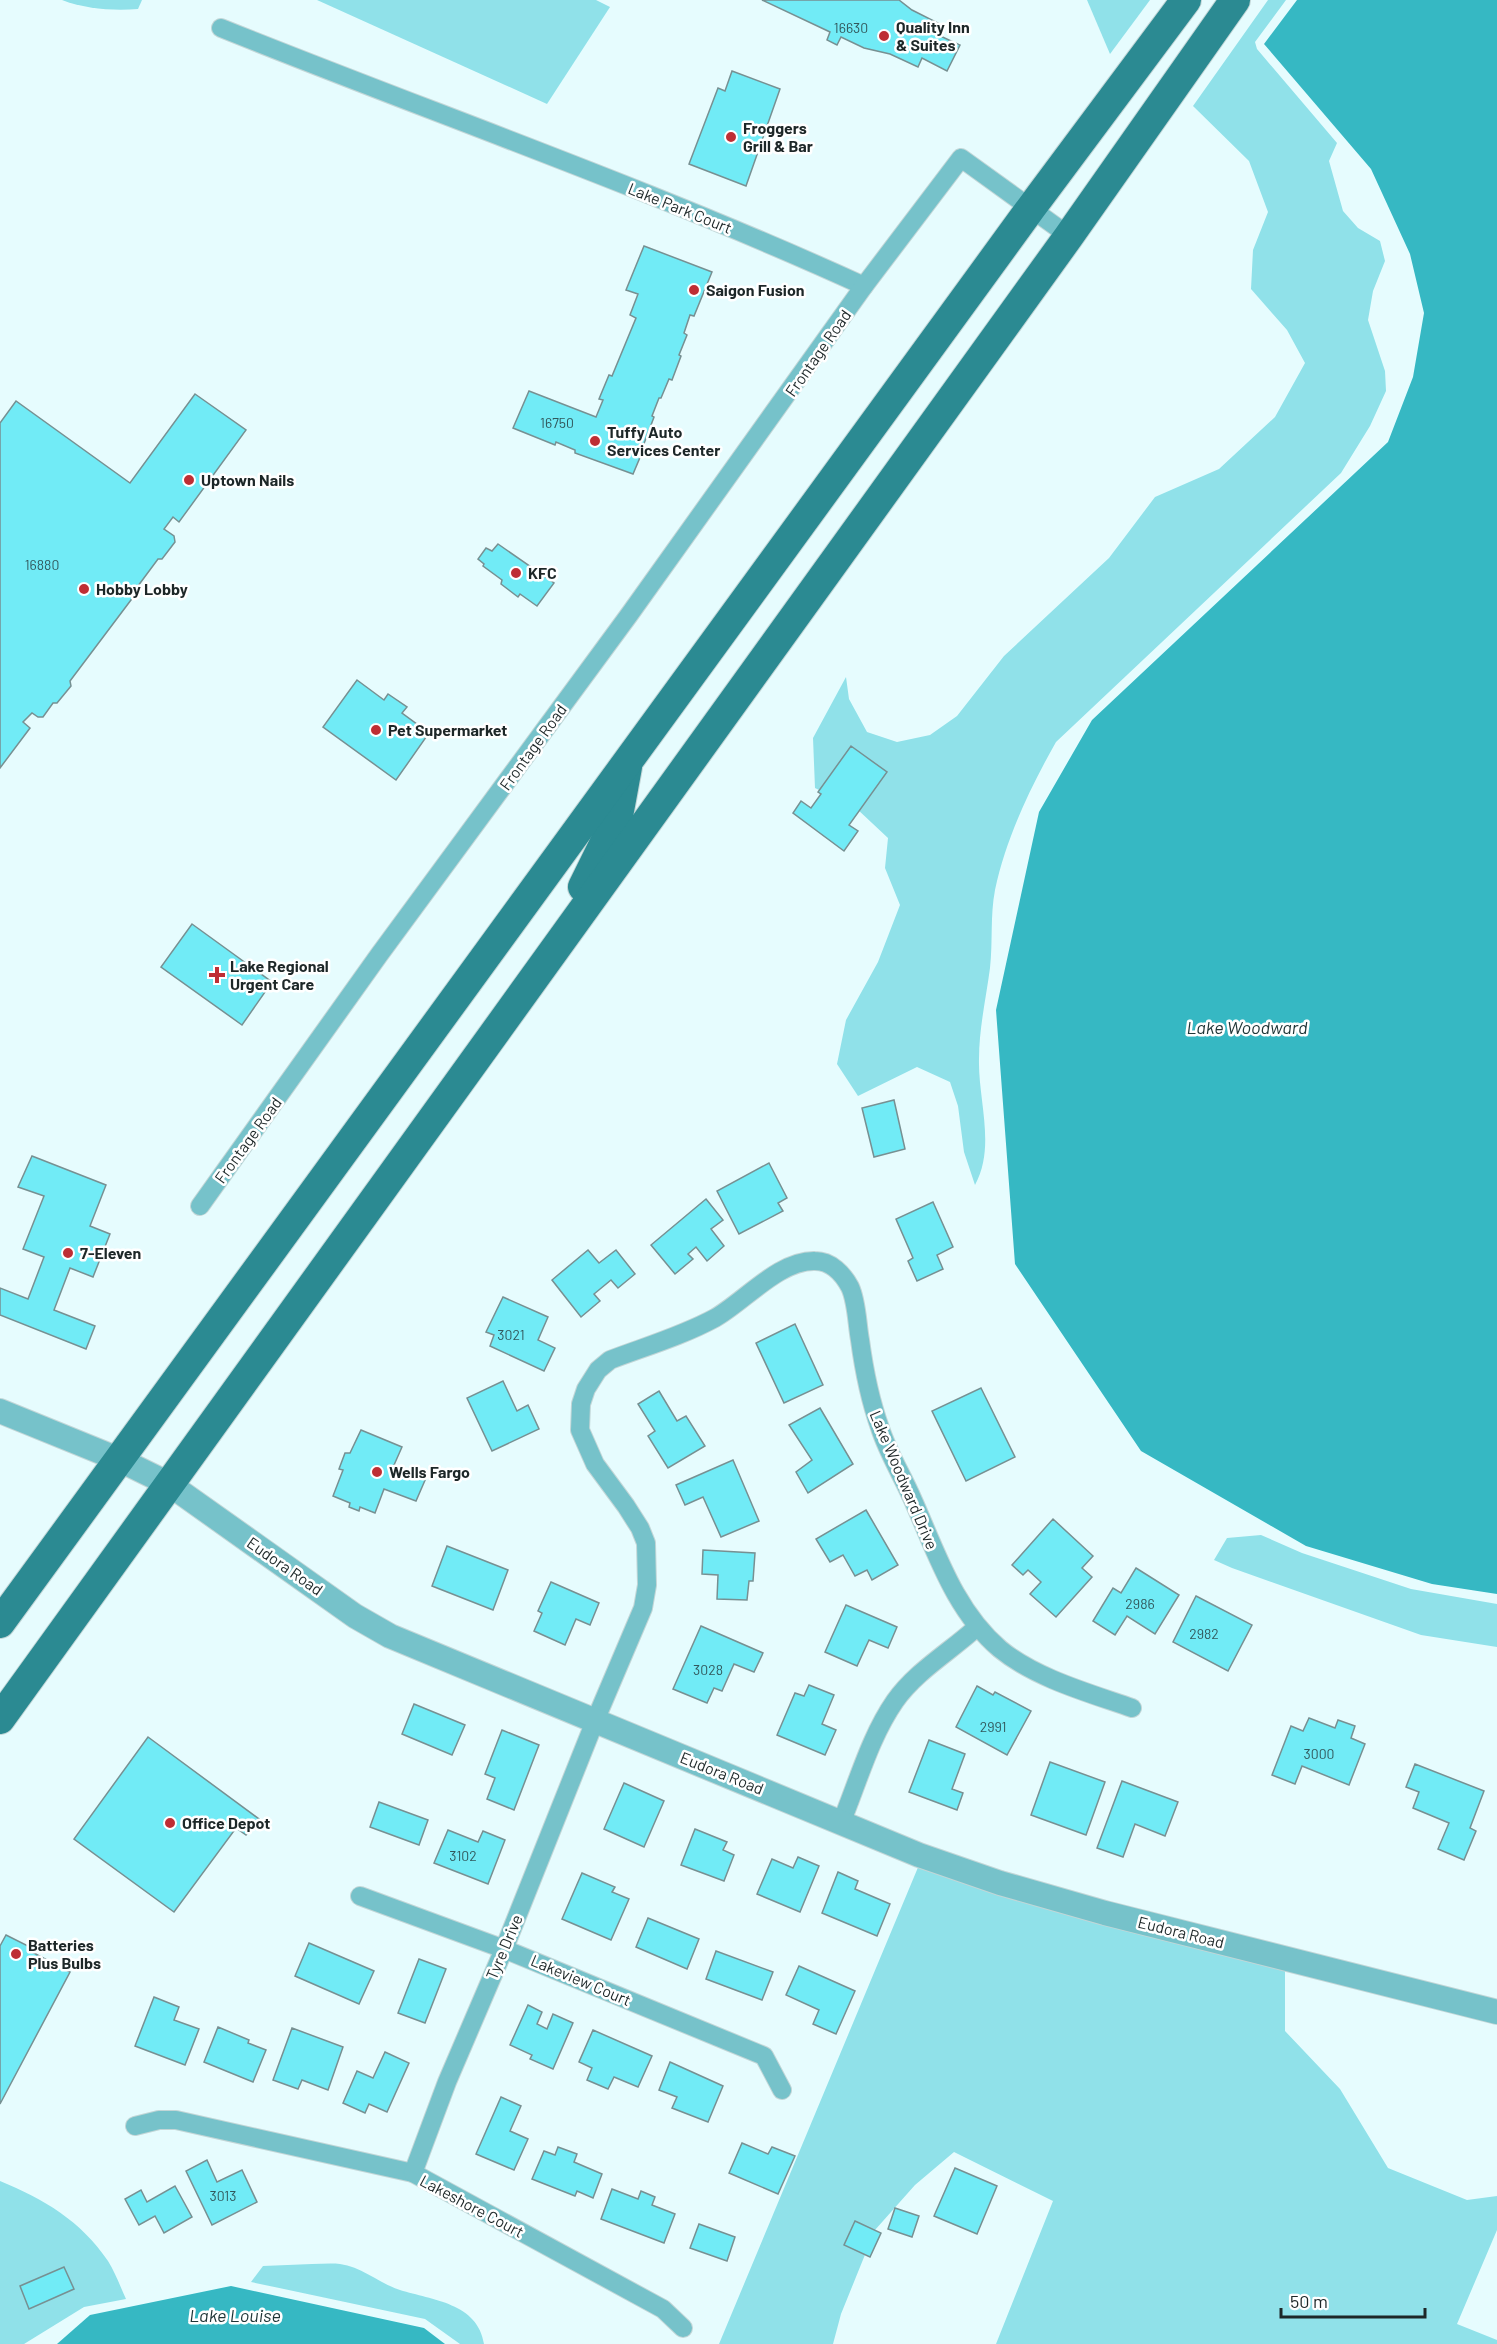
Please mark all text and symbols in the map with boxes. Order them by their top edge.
place label: Quality Inn & Suites [896,17,970,54]
house number: 16630 [834,19,868,36]
marker: Quality Inn & Suites [877,29,891,43]
place label: Froggers Grill & Bar [743,118,813,155]
marker: Froggers Grill & Bar [724,130,738,144]
street label: Lake Park Court [626,178,735,237]
place label: Saigon Fusion [706,280,805,299]
marker: Saigon Fusion [687,283,701,297]
street label: Frontage Road [781,306,855,400]
house number: 16750 [540,414,574,431]
place label: Tuffy Auto Services Center [607,422,720,459]
marker: Tuffy Auto Services Center [588,434,602,448]
place label: Uptown Nails [201,470,294,489]
marker: Uptown Nails [182,473,196,487]
house number: 16880 [25,556,59,573]
place label: KFC [528,563,557,582]
marker: KFC [509,566,523,580]
place label: Hobby Lobby [96,579,188,598]
marker: Hobby Lobby [77,582,91,596]
street label: Frontage Road [495,700,570,793]
place label: Pet Supermarket [388,720,507,739]
marker: Pet Supermarket [369,723,383,737]
place label: Lake Regional Urgent Care [230,956,329,993]
marker: Lake Regional Urgent Care [208,966,226,984]
water label: Lake Woodward [1186,1016,1308,1038]
street label: Frontage Road [210,1093,285,1186]
place label: 7-Eleven [80,1243,141,1262]
marker: 7-Eleven [61,1246,75,1260]
house number: 3021 [497,1326,525,1343]
street label: Lake Woodward Drive [867,1408,942,1552]
place label: Wells Fargo [389,1462,470,1481]
marker: Wells Fargo [370,1465,384,1479]
street label: Eudora Road [244,1532,327,1599]
house number: 2986 [1125,1595,1155,1612]
house number: 2982 [1189,1625,1219,1642]
house number: 3028 [693,1661,723,1678]
house number: 2991 [980,1718,1006,1735]
house number: 3000 [1304,1745,1334,1762]
street label: Eudora Road [678,1747,767,1798]
place label: Office Depot [182,1813,270,1832]
marker: Office Depot [163,1816,177,1830]
house number: 3102 [449,1847,477,1864]
street label: Tyre Drive [481,1911,526,1982]
street label: Eudora Road [1136,1912,1226,1951]
place label: Batteries Plus Bulbs [28,1935,101,1972]
marker: Batteries Plus Bulbs [9,1947,23,1961]
street label: Lakeview Court [528,1950,634,2009]
street label: Lakeshore Court [417,2170,527,2241]
house number: 3013 [210,2187,236,2204]
scale bar [1281,2281,1425,2319]
text: 50 m [1290,2290,1328,2312]
water label: Lake Louise [189,2304,281,2326]

